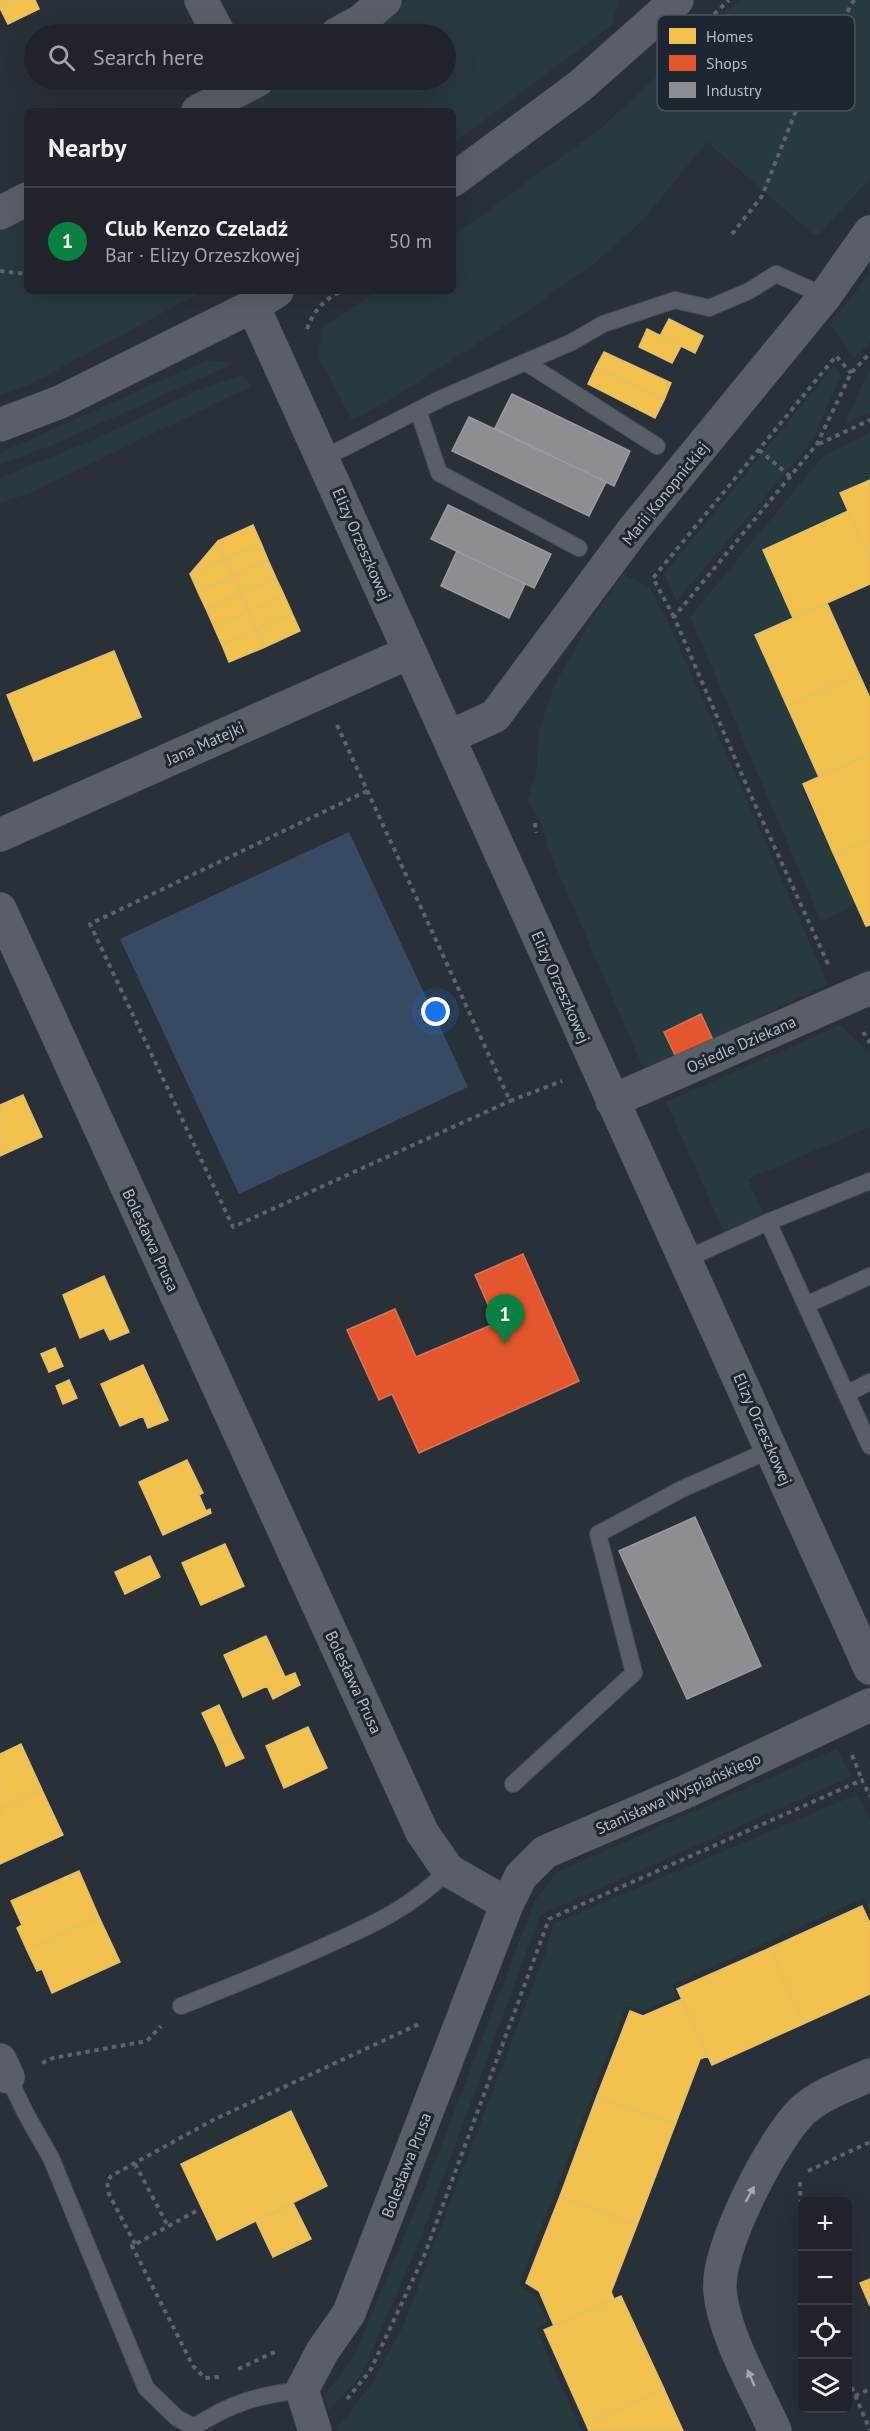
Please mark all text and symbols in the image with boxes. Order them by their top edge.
legend [657,15,855,111]
search box [24,24,456,90]
text: Homes [706,26,753,46]
icon: search [45,41,78,74]
text: Search here [93,43,204,71]
text: Shops [706,53,747,73]
text: Industry [706,80,762,100]
text: Nearby [48,131,126,164]
text: Club Kenzo Czeladź [105,214,288,242]
text: 1 [62,228,73,254]
text: 50 m [389,228,432,254]
text: Bar · Elizy Orzeszkowej [105,242,300,268]
street label: Marii Konopnickiej [617,437,713,549]
street label: Elizy Orzeszkowej [328,485,396,603]
street label: Jana Matejki [162,717,247,770]
street label: Elizy Orzeszkowej [527,928,595,1046]
your location [421,997,450,1026]
street label: Osiedle Dziekana [683,1011,799,1077]
street label: Bolesława Prusa [118,1185,184,1295]
pin: 1 [486,1294,524,1344]
street label: Elizy Orzeszkowej [729,1370,797,1488]
street label: Bolesława Prusa [321,1627,387,1737]
street label: Stanisława Wyspiańskiego [592,1748,764,1838]
street label: Bolesława Prusa [377,2110,435,2220]
one-way arrow [745,2185,755,2202]
map controls [798,2197,852,2413]
button: + [798,2197,852,2251]
button: − [798,2251,852,2305]
button: locate [798,2305,852,2359]
button: layers [798,2359,852,2413]
one-way arrow [747,2369,756,2386]

